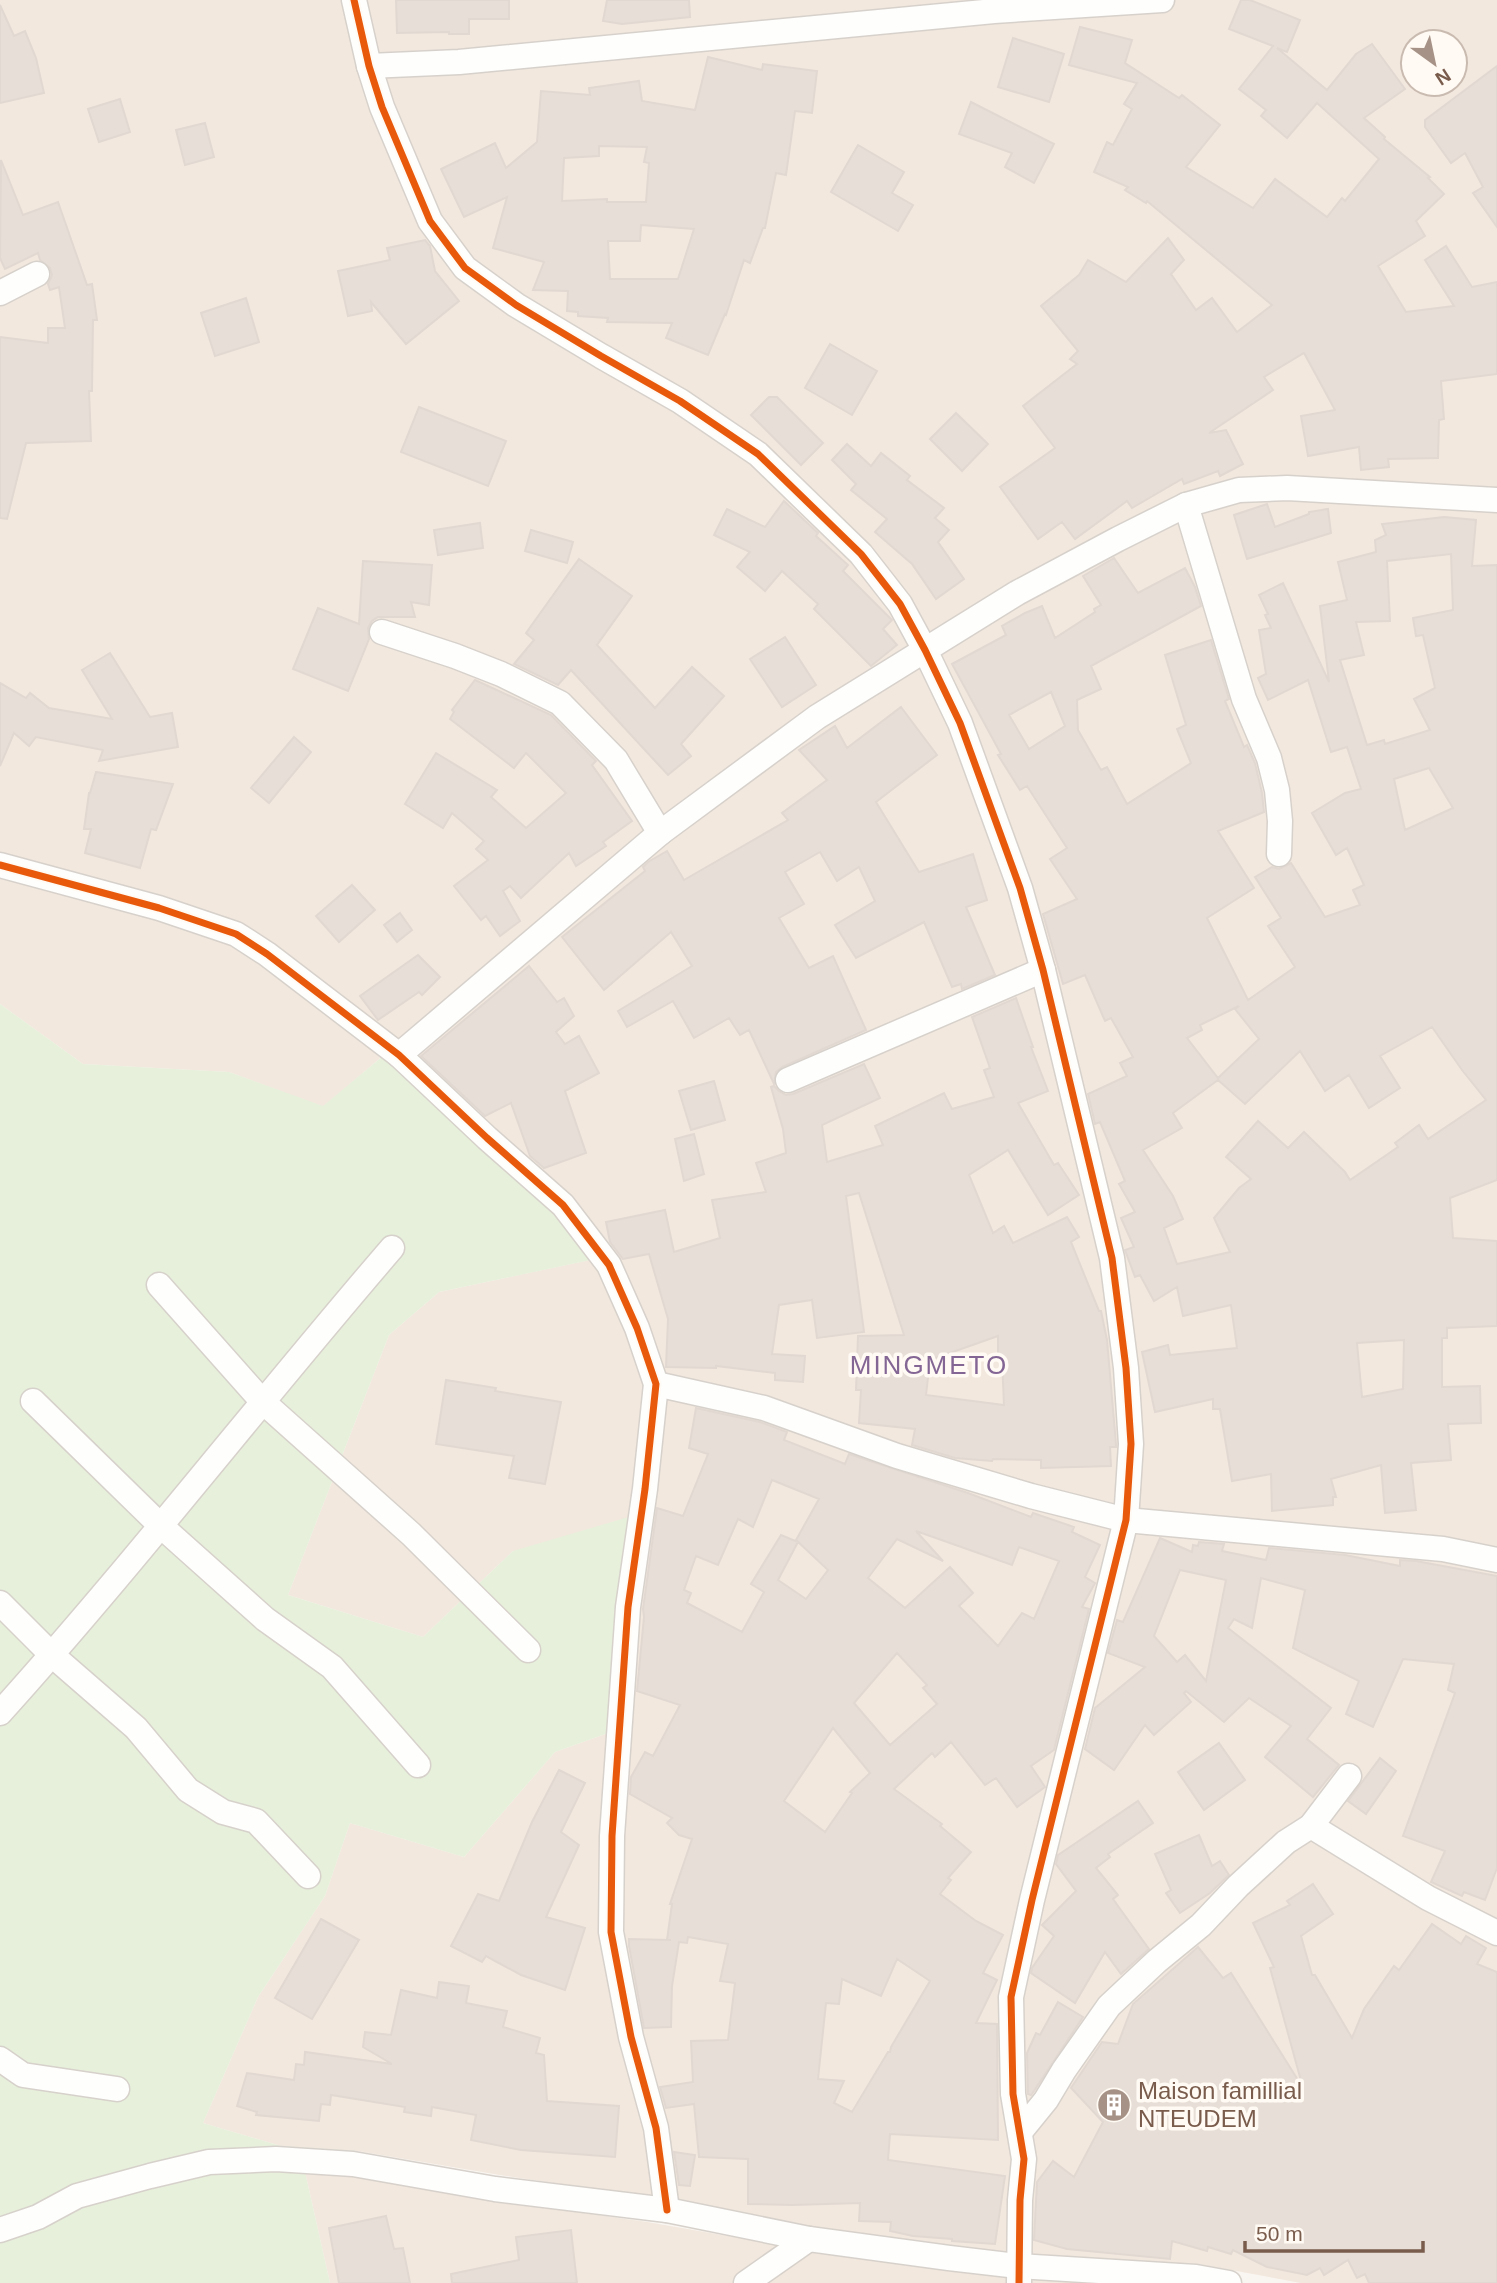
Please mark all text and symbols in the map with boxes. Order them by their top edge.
north arrow [1399,28,1469,98]
text: N [1432,64,1454,89]
district label: MINGMETO [850,1350,1008,1380]
place label: Maison famillial NTEUDEM [1138,2077,1302,2132]
building icon: Maison famillial NTEUDEM [1095,2086,1133,2124]
scale bar [1245,2210,1424,2254]
text: 50 m [1256,2222,1303,2245]

